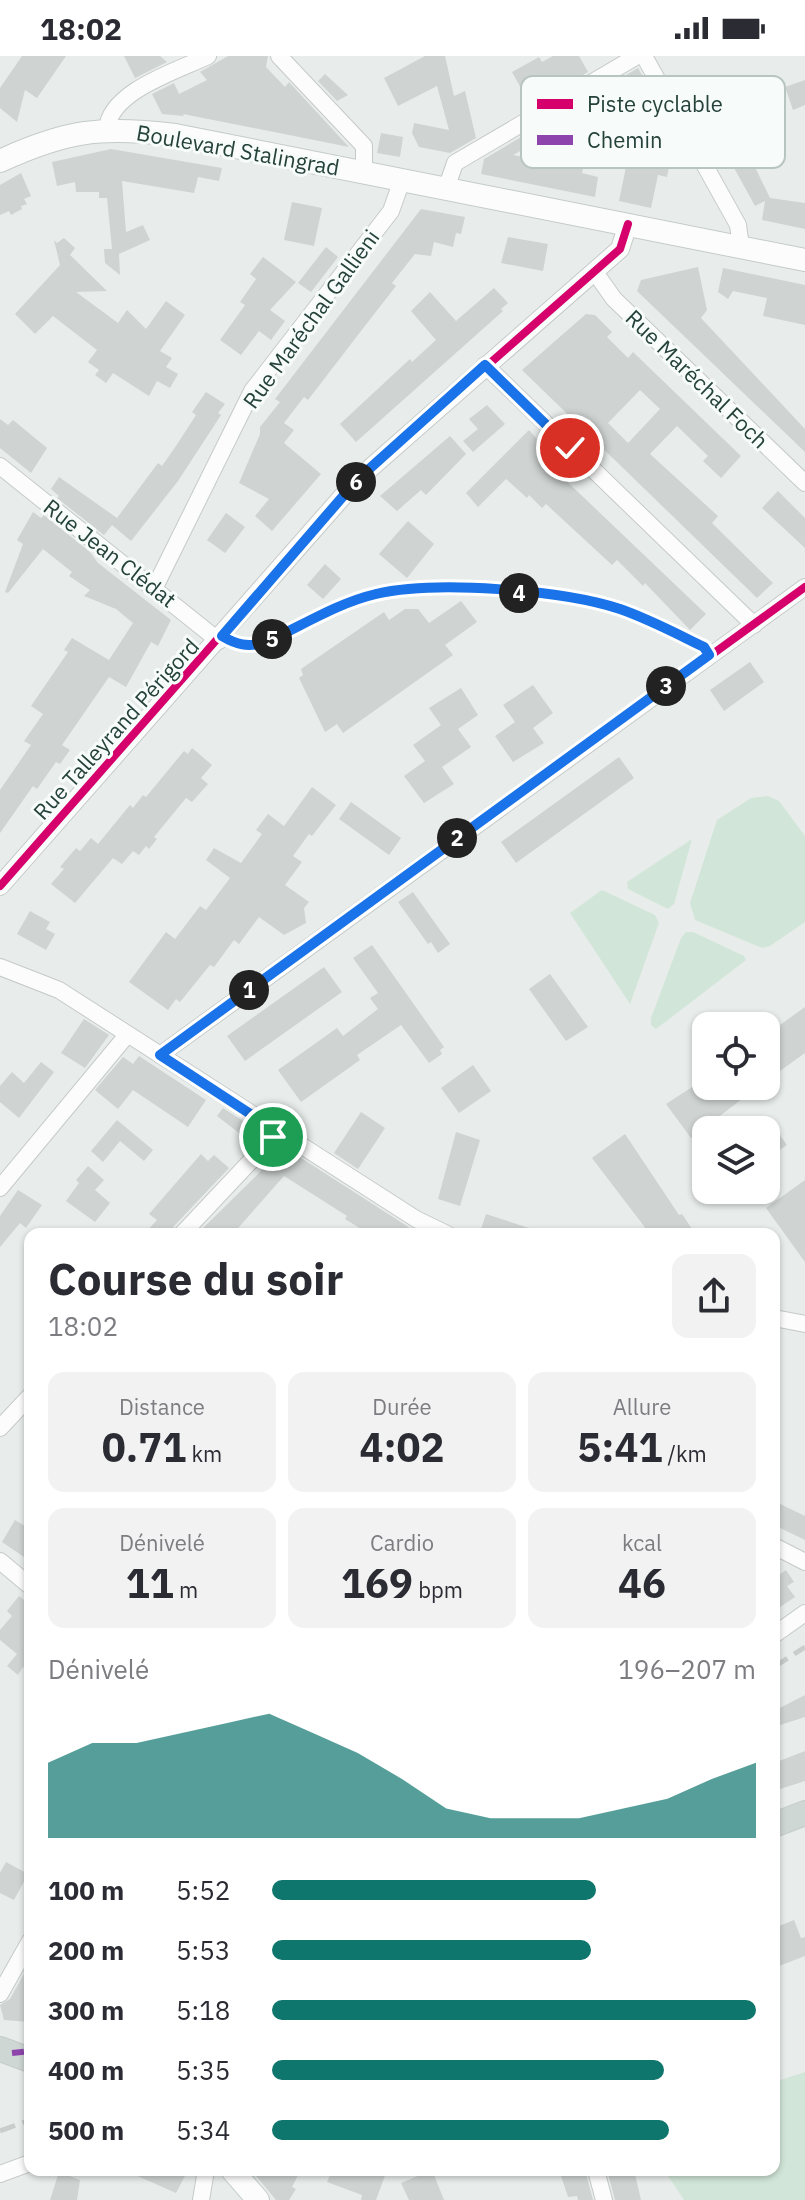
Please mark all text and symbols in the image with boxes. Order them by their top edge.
text: 18:02 [40,9,122,48]
legend [521,76,785,168]
text: Piste cyclable [587,89,723,118]
street label: Boulevard Stalingrad [134,117,342,182]
text: Chemin [587,125,662,154]
street label: Rue Maréchal Gallieni [236,223,385,414]
street label: Rue Maréchal Foch [620,303,775,454]
pin [536,414,604,482]
icon: check [548,426,592,470]
pin: 6 [336,462,376,502]
text: 6 [349,467,363,496]
street label: Rue Jean Clédat [38,492,182,613]
pin: 4 [499,573,539,613]
text: 4 [512,578,526,607]
pin: 5 [252,619,292,659]
text: 5 [265,624,279,653]
street label: Rue Talleyrand Périgord [26,632,205,826]
pin: 3 [646,666,686,706]
text: 3 [659,671,673,700]
pin: 2 [437,818,477,858]
text: 2 [450,823,464,852]
pin: 1 [229,970,269,1010]
text: 1 [242,975,256,1004]
map controls [692,1012,780,1204]
button: locate [692,1012,780,1100]
pin [239,1103,307,1171]
icon: arrive [251,1115,295,1159]
button: layers [692,1116,780,1204]
text: Course du soir [48,1250,343,1307]
button: share [672,1254,756,1338]
text: 18:02 [48,1309,118,1343]
text: Distance [119,1392,205,1421]
text: Durée [372,1392,432,1421]
text: Allure [613,1392,671,1421]
text: 0.71 [102,1421,186,1473]
text: 4:02 [359,1421,445,1473]
text: 5:41 [577,1421,662,1473]
text: km [186,1439,222,1468]
text: /km [662,1439,707,1468]
text: Dénivelé [119,1528,205,1557]
text: Cardio [370,1528,434,1557]
text: kcal [622,1528,662,1557]
text: 11 [126,1557,174,1609]
text: 169 [341,1557,413,1609]
text: 46 [618,1557,666,1609]
text: m [174,1575,198,1604]
text: bpm [413,1575,463,1604]
text: Dénivelé [48,1652,149,1686]
text: 196–207 m [618,1652,756,1686]
text: 100 m [48,1873,124,1907]
text: 5:52 [176,1873,230,1907]
text: 200 m [48,1933,124,1967]
text: 5:53 [176,1933,230,1967]
text: 300 m [48,1993,124,2027]
text: 5:18 [176,1993,230,2027]
text: 400 m [48,2053,124,2087]
text: 5:35 [176,2053,230,2087]
text: 500 m [48,2113,124,2147]
text: 5:34 [176,2113,230,2147]

